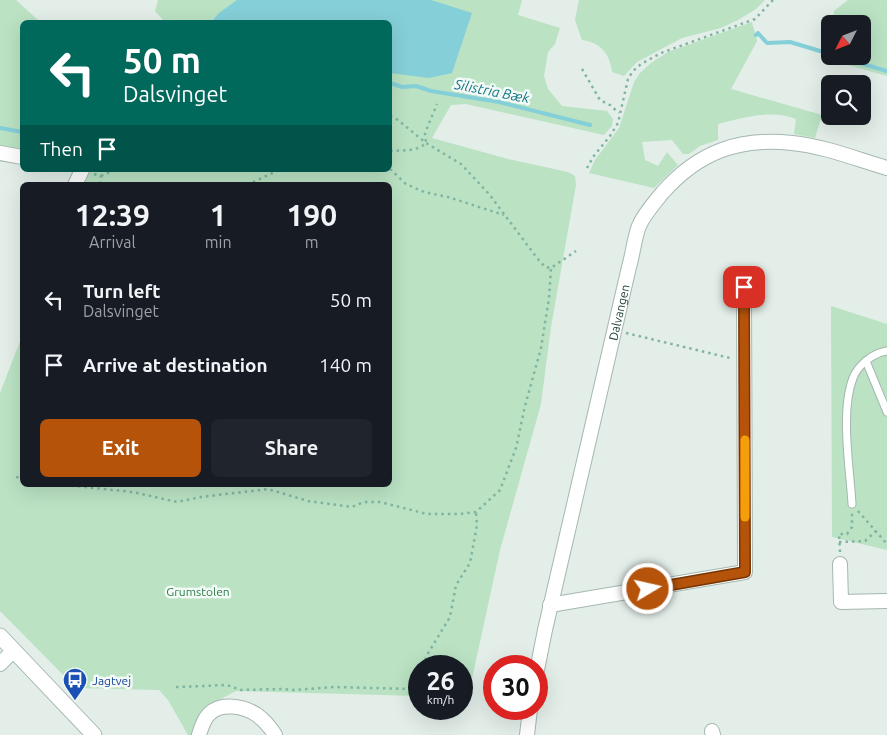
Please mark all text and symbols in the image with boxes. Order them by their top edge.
north arrow [821,15,871,65]
map controls [821,15,871,125]
icon: left [40,40,105,105]
text: 50 m [123,40,201,80]
button: search [821,75,871,125]
water label: Silistria Bæk [452,76,532,106]
text: Dalsvinget [123,81,227,106]
icon: arrive [93,135,121,163]
text: Then [40,138,83,160]
text: 12:39 [75,198,150,232]
text: 1 [210,198,227,232]
text: 190 [286,198,337,232]
text: Arrival [89,233,136,251]
text: min [205,233,232,251]
text: m [305,233,319,251]
pin [723,266,765,308]
icon: arrive [730,273,758,301]
text: Turn left [83,280,161,302]
street label: Dalvangen [606,283,631,342]
icon: left [40,286,68,314]
text: 50 m [330,289,372,311]
text: Dalsvinget [83,302,159,320]
icon: arrive [40,351,68,379]
text: Arrive at destination [83,354,268,376]
text: 140 m [319,354,372,376]
button: Exit [40,419,201,477]
button: Share [211,419,372,477]
position arrow [621,562,673,614]
park label: Grumstolen [166,585,230,598]
speed limit sign: 30 [483,655,548,720]
bus stop icon: Jagtvej [62,667,88,701]
text: 26 [426,667,455,695]
place label: Jagtvej [92,674,131,687]
text: km/h [427,693,454,706]

